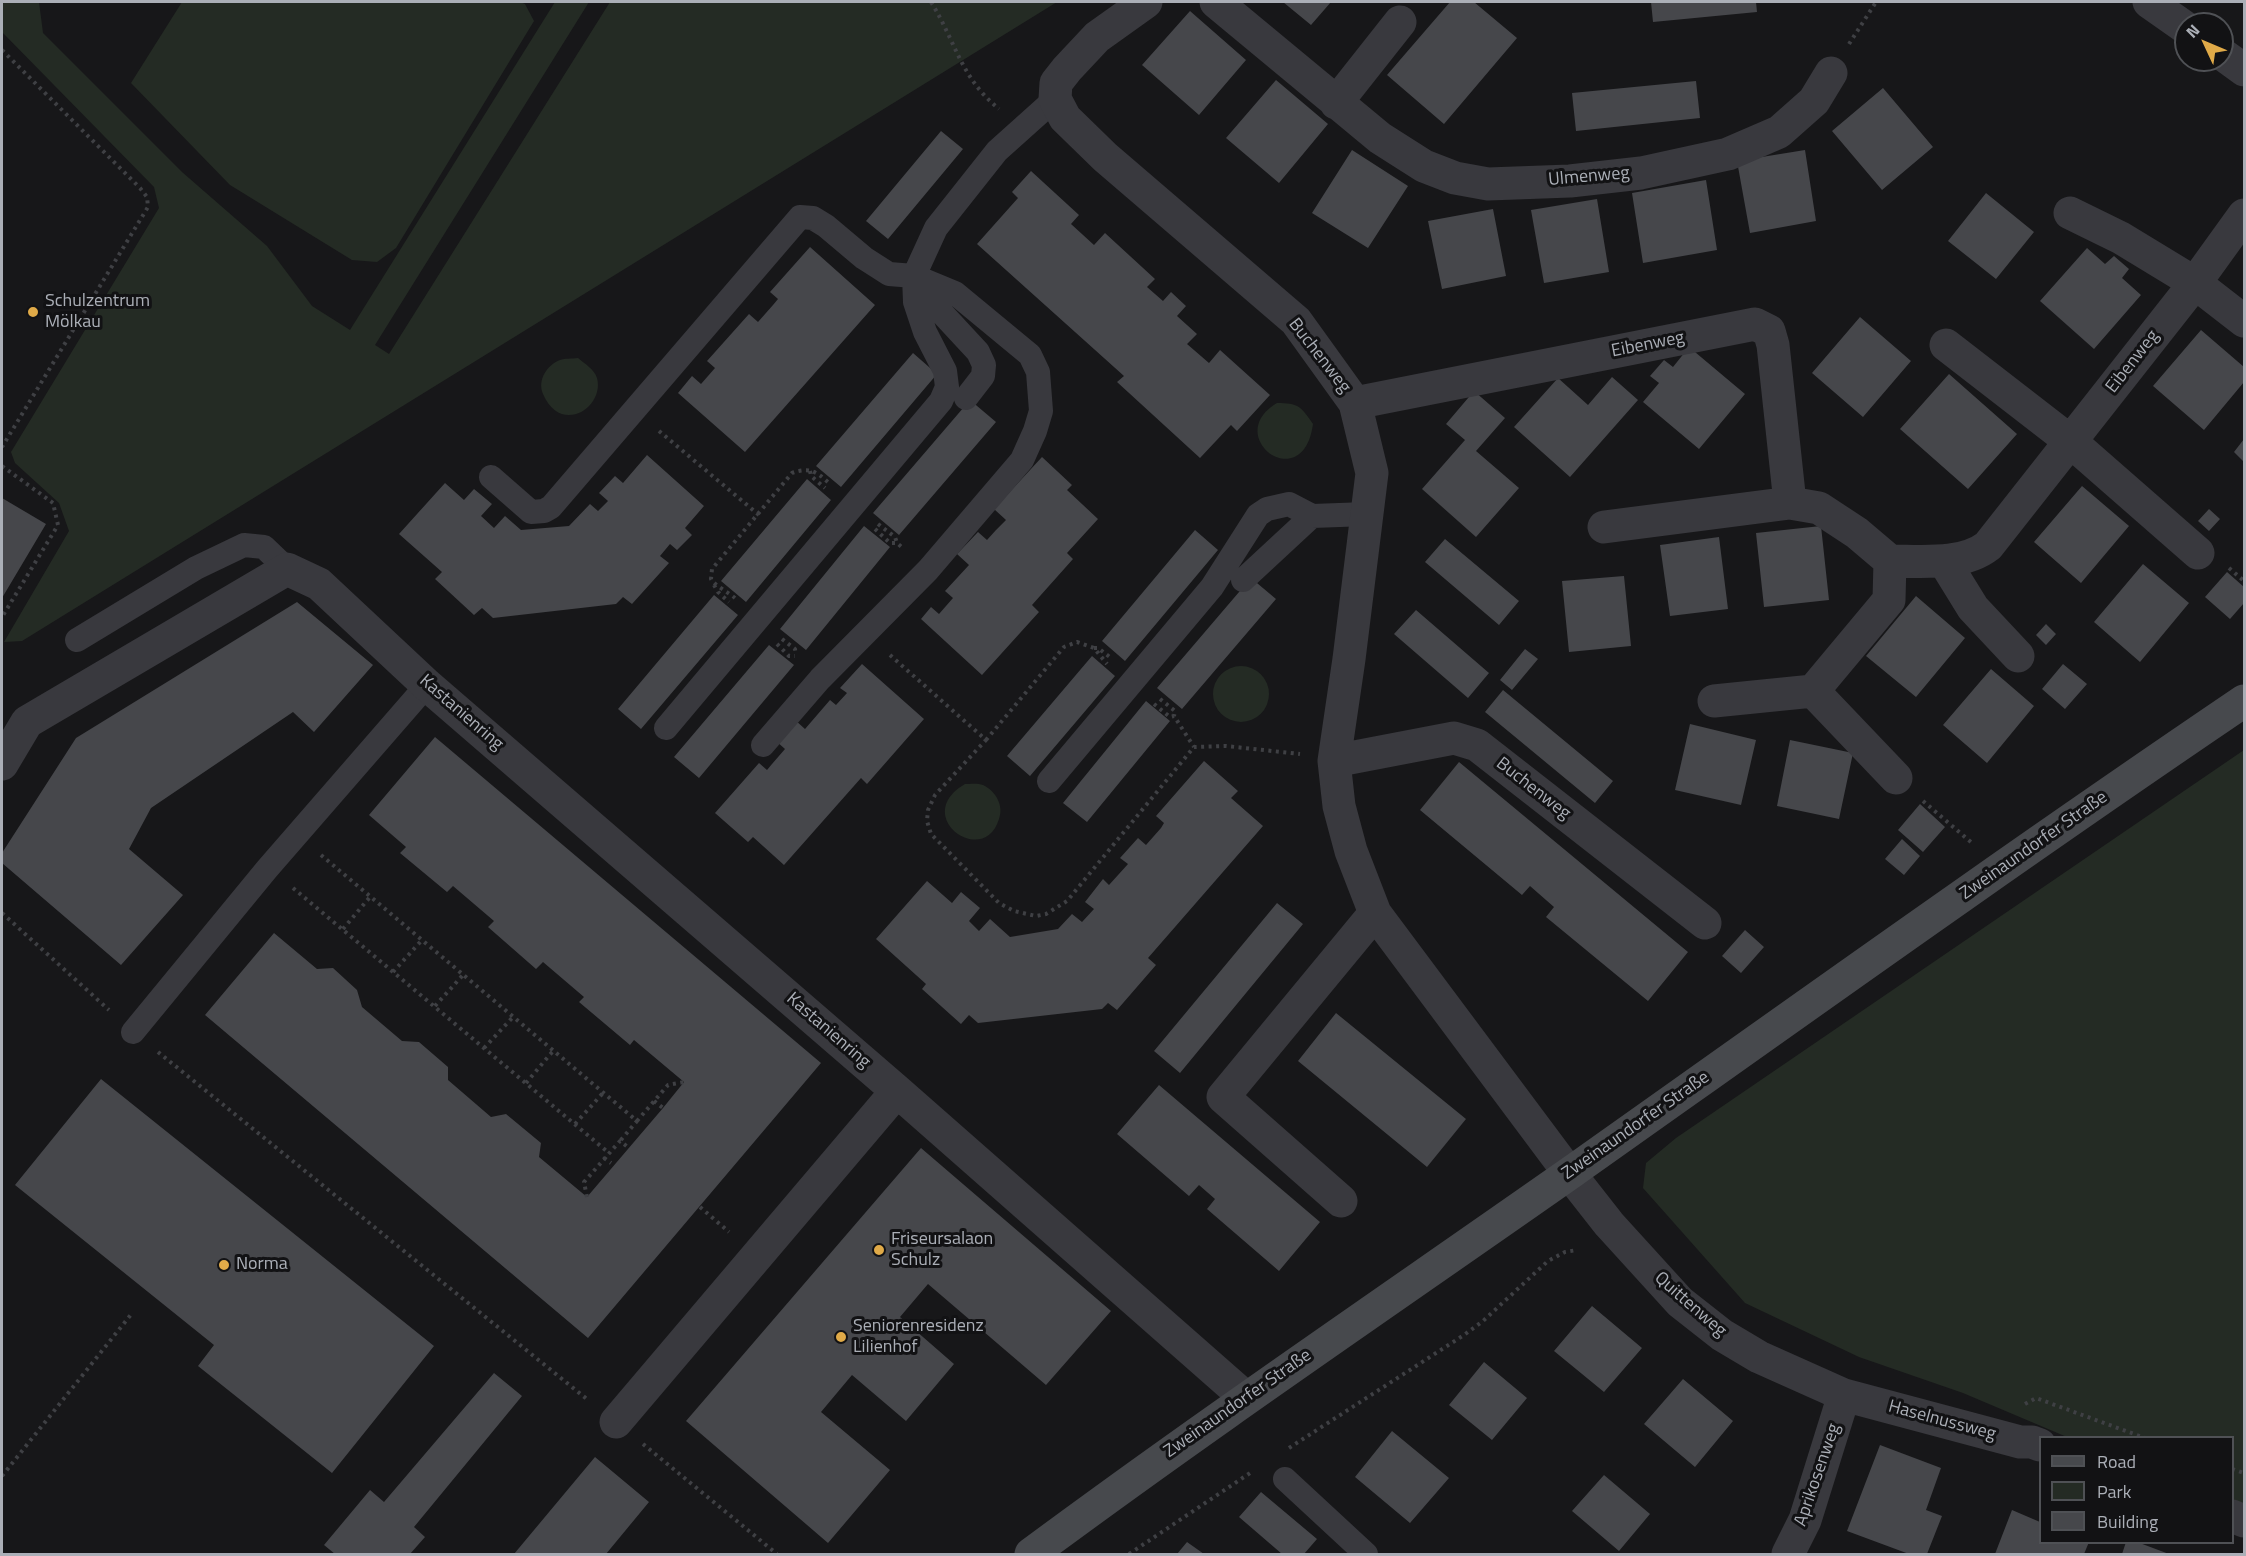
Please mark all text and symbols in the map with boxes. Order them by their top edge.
north arrow [2174,12,2234,72]
text: N [2180,19,2205,43]
street label: Ulmenweg [1547,163,1631,191]
place label: Schulzentrum Mölkau [45,291,150,334]
marker: Schulzentrum Mölkau [26,305,40,319]
street label: Buchenweg [1283,314,1355,398]
street label: Eibenweg [2102,326,2164,398]
street label: Eibenweg [1610,327,1686,363]
street label: Kastanienring [415,671,507,755]
street label: Buchenweg [1491,753,1575,825]
street label: Zweinaundorfer Straße [1956,787,2112,905]
street label: Kastanienring [782,989,874,1073]
street label: Zweinaundorfer Straße [1558,1067,1714,1185]
place label: Friseursalaon Schulz [891,1229,993,1272]
marker: Friseursalaon Schulz [872,1243,886,1257]
place label: Norma [236,1254,288,1276]
marker: Norma [217,1258,231,1272]
street label: Quittenweg [1649,1268,1731,1342]
place label: Seniorenresidenz Lilienhof [853,1316,984,1358]
marker: Seniorenresidenz Lilienhof [834,1330,848,1344]
street label: Zweinaundorfer Straße [1160,1345,1316,1463]
street label: Haselnussweg [1886,1396,1998,1446]
street label: Aprikosenweg [1790,1421,1846,1529]
legend [2039,1436,2234,1544]
text: Road [2097,1448,2136,1475]
text: Park [2097,1478,2131,1505]
text: Building [2097,1508,2158,1535]

